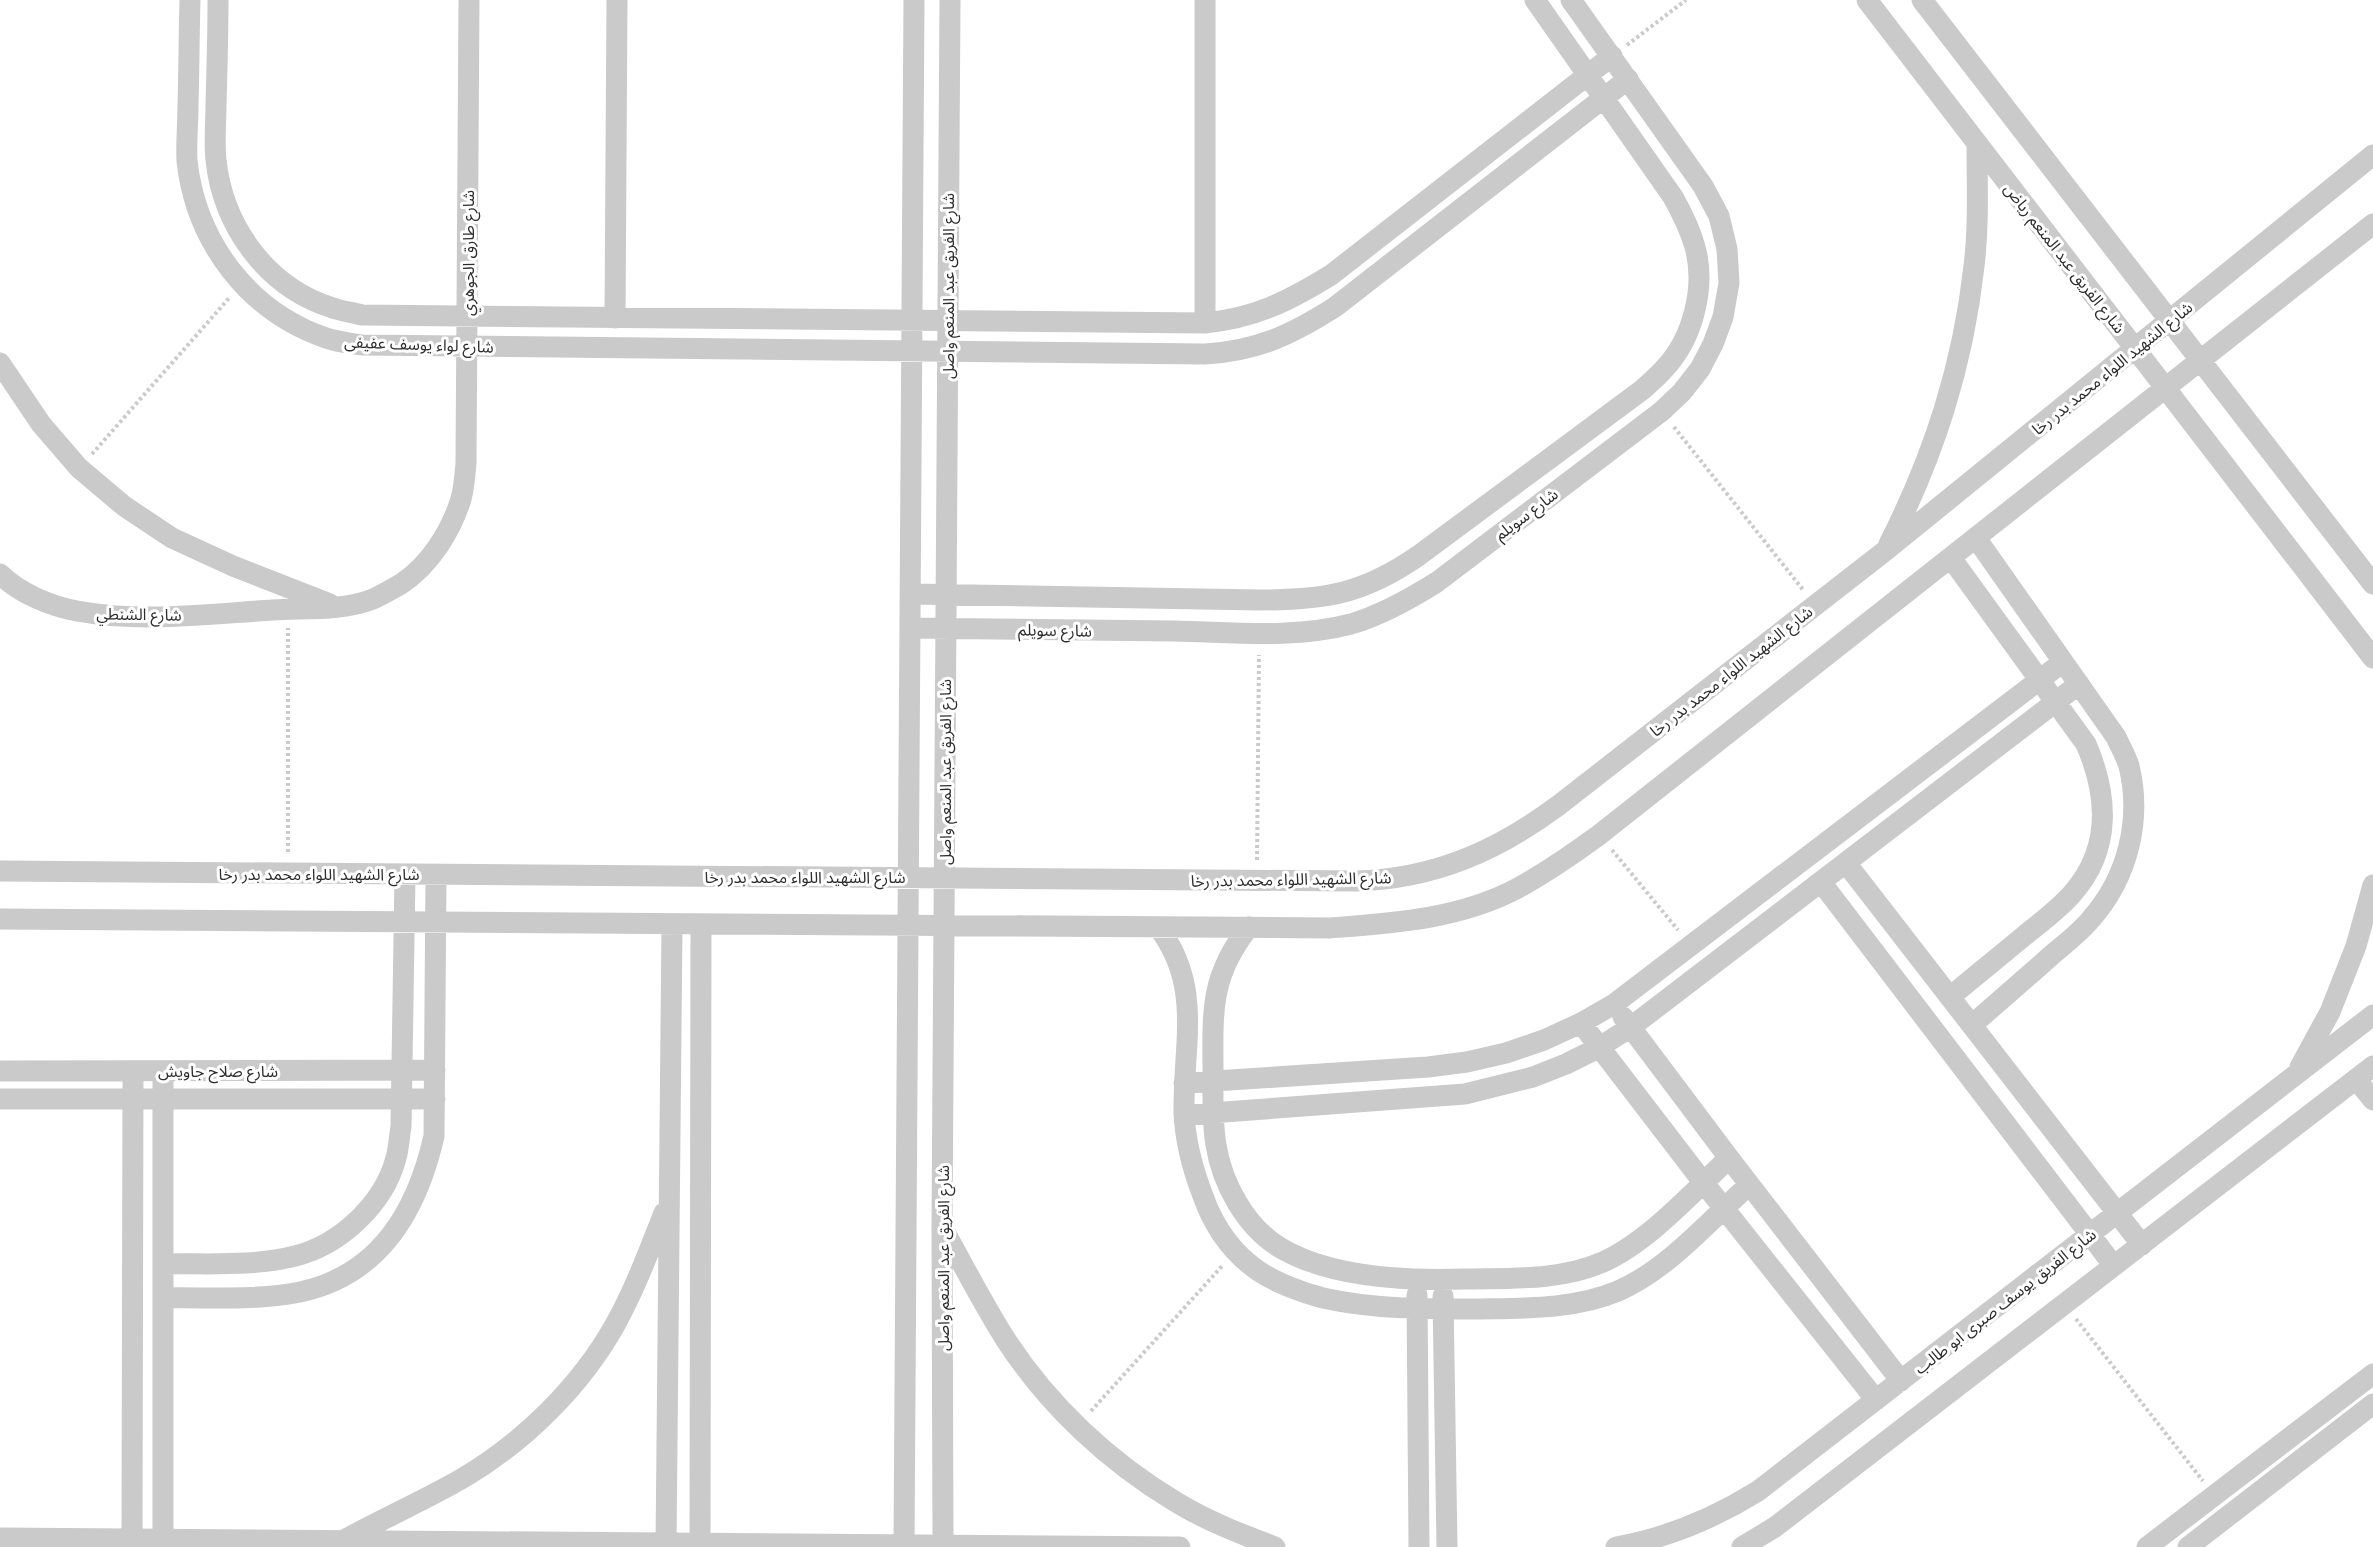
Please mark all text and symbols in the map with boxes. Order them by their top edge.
street label: شارع الفريق عبد المنعم رياض [1998,179,2130,339]
street label: شارع طارق الجوهري [458,190,481,316]
street label: شارع الفريق عبد المنعم واصل [938,193,961,379]
street label: شارع الشهيد اللواء محمد بدر رخا [2028,297,2198,441]
street label: شارع لواء يوسف عفيفى [344,331,494,360]
street label: شارع سويلم [1490,484,1563,547]
street label: شارع الشهيد اللواء محمد بدر رخا [1646,601,1818,743]
street label: شارع الشنطي [96,603,182,628]
street label: شارع سويلم [1018,619,1092,644]
street label: شارع الفريق عبد المنعم واصل [935,679,958,865]
street label: شارع الشهيد اللواء محمد بدر رخا [219,864,419,887]
street label: شارع الشهيد اللواء محمد بدر رخا [705,867,905,890]
street label: شارع الشهيد اللواء محمد بدر رخا [1190,867,1392,894]
street label: شارع صلاح جاويش [158,1061,278,1084]
street label: شارع الفريق عبد المنعم واصل [933,1165,956,1351]
street label: شارع الفريق يوسف صبرى ابو طالب [1910,1224,2102,1380]

